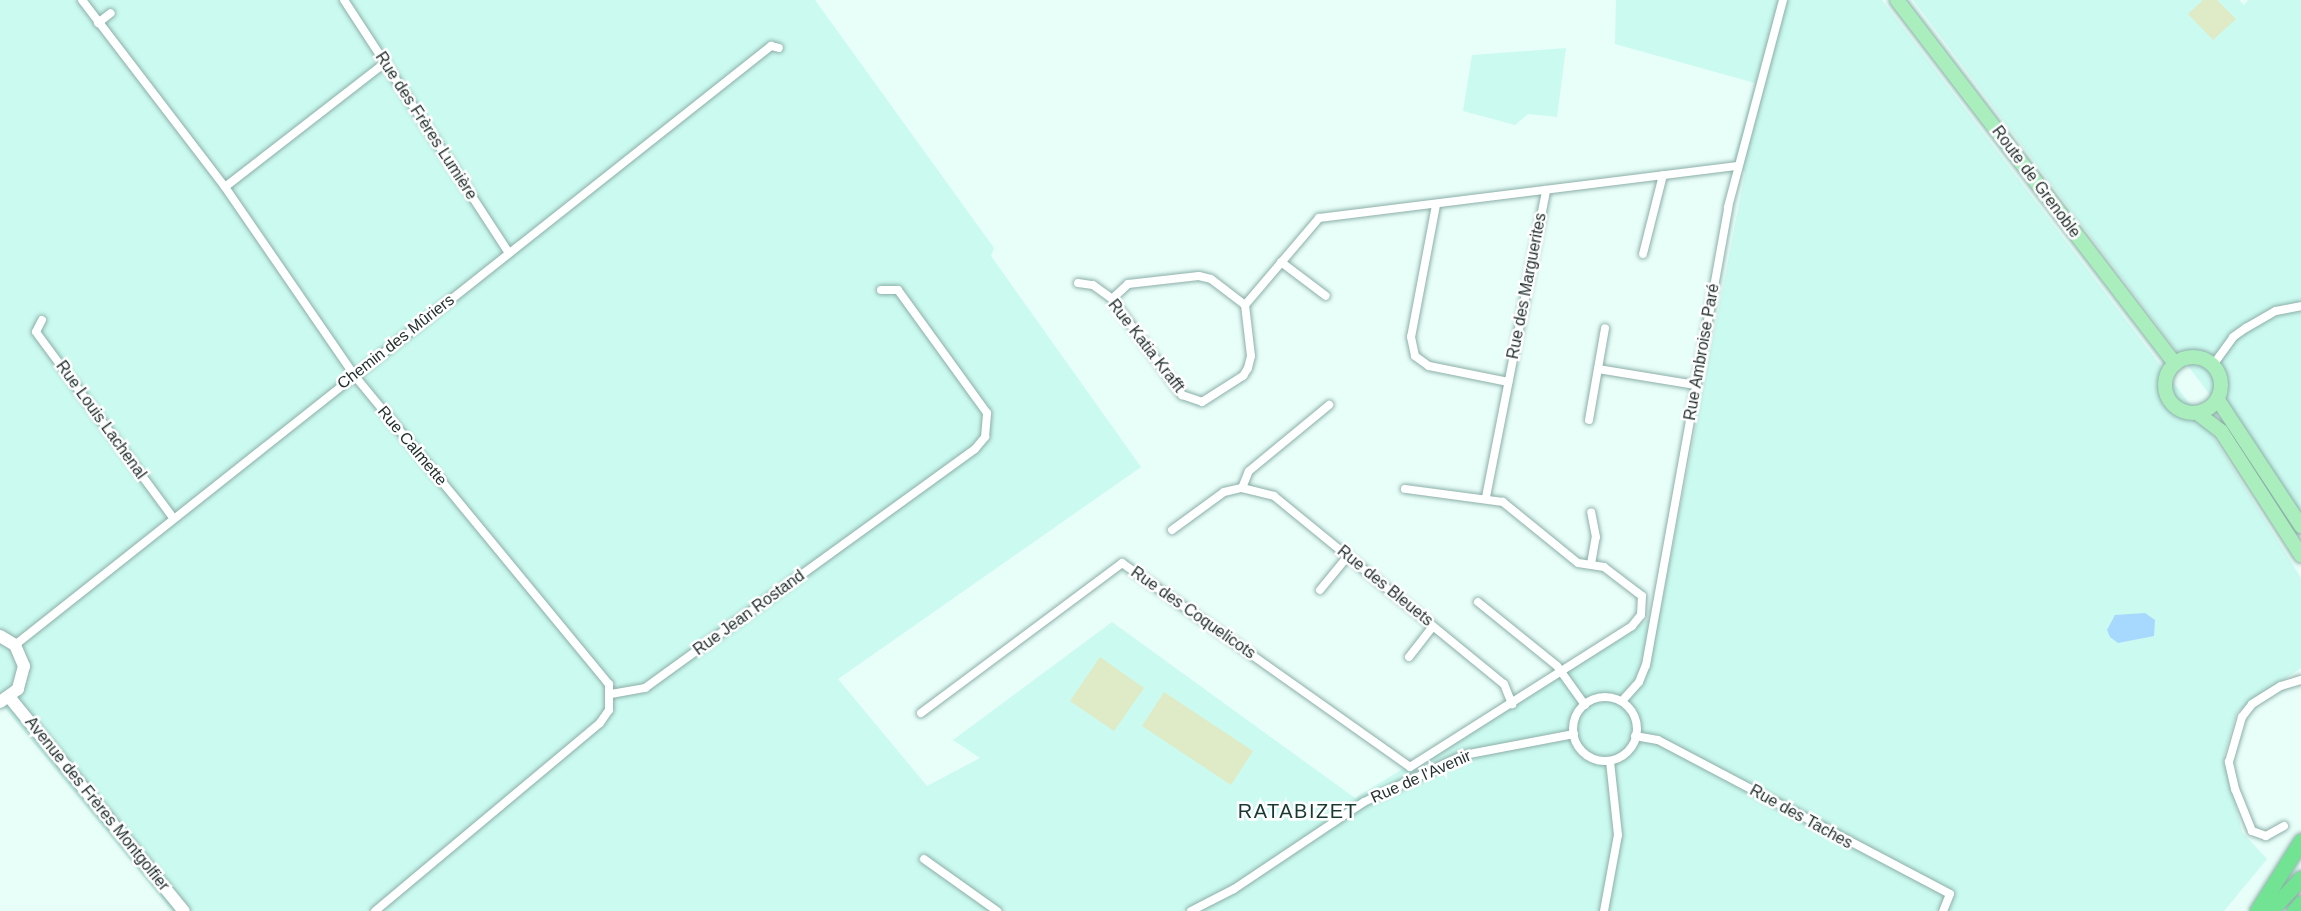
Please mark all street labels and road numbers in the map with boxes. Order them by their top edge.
street label: Rue des Frères Lumière [371,48,481,204]
street label: Route de Grenoble [1988,122,2084,242]
street label: Rue des Marguerites [1503,211,1551,361]
street label: Rue Ambroise Paré [1680,282,1724,422]
street label: Chemin des Mûriers [334,290,458,394]
street label: Rue Katia Krafft [1104,296,1188,396]
street label: Rue Louis Lachenal [52,357,150,483]
street label: Rue Calmette [373,402,451,490]
street label: Rue des Bleuets [1333,542,1437,630]
street label: Rue des Coquelicots [1127,563,1259,663]
street label: Rue Jean Rostand [690,566,808,660]
street label: Avenue des Frères Montgolfier [21,713,173,895]
street label: Rue de l'Avenir [1368,746,1474,808]
street label: Rue des Taches [1746,781,1856,853]

